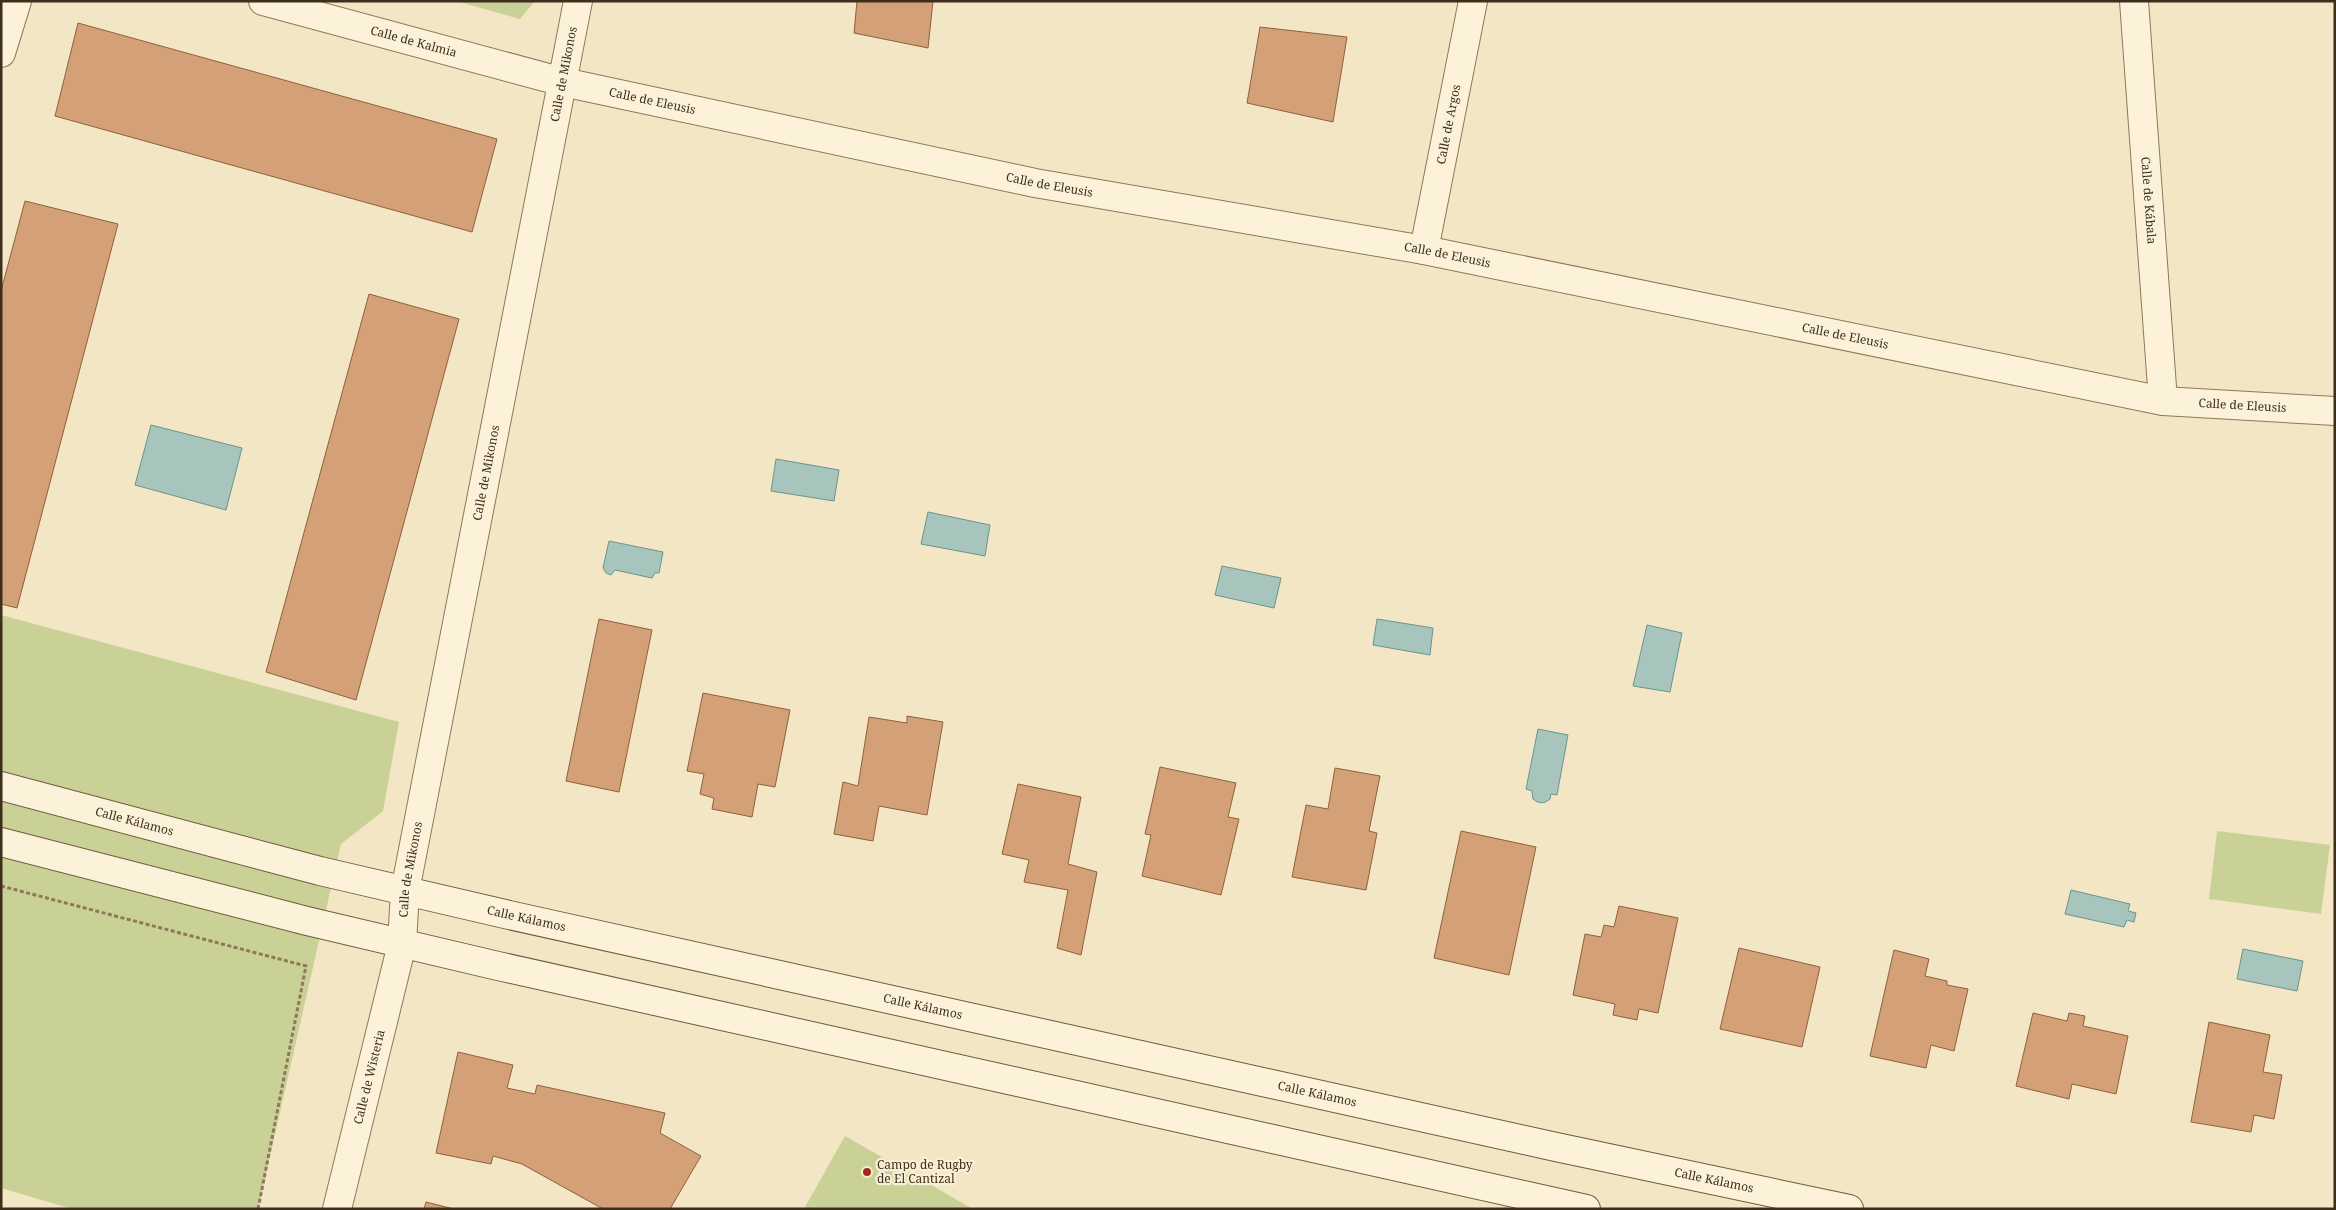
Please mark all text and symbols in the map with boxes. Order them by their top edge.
street label: Calle de Kalmia [369,21,459,61]
street label: Calle de Mikonos [546,25,581,123]
street label: Calle de Eleusis [608,83,697,118]
street label: Calle de Argos [1432,83,1464,166]
street label: Calle de Kábala [2137,156,2161,245]
street label: Calle de Eleusis [1005,168,1094,201]
street label: Calle de Eleusis [1403,238,1492,271]
street label: Calle de Eleusis [1800,318,1890,353]
street label: Calle de Eleusis [2198,394,2287,416]
street label: Calle de Mikonos [468,423,503,522]
street label: Calle Kálamos [93,802,176,840]
street label: Calle de Mikonos [395,820,426,918]
street label: Calle Kálamos [485,901,568,935]
street label: Calle Kálamos [882,989,964,1023]
street label: Calle de Wisteria [349,1028,389,1126]
street label: Calle Kálamos [1276,1077,1358,1111]
place label: Campo de Rugby de El Cantizal [877,1156,973,1187]
street label: Calle Kálamos [1673,1163,1755,1197]
marker: Campo de Rugby de El Cantizal [861,1166,873,1178]

